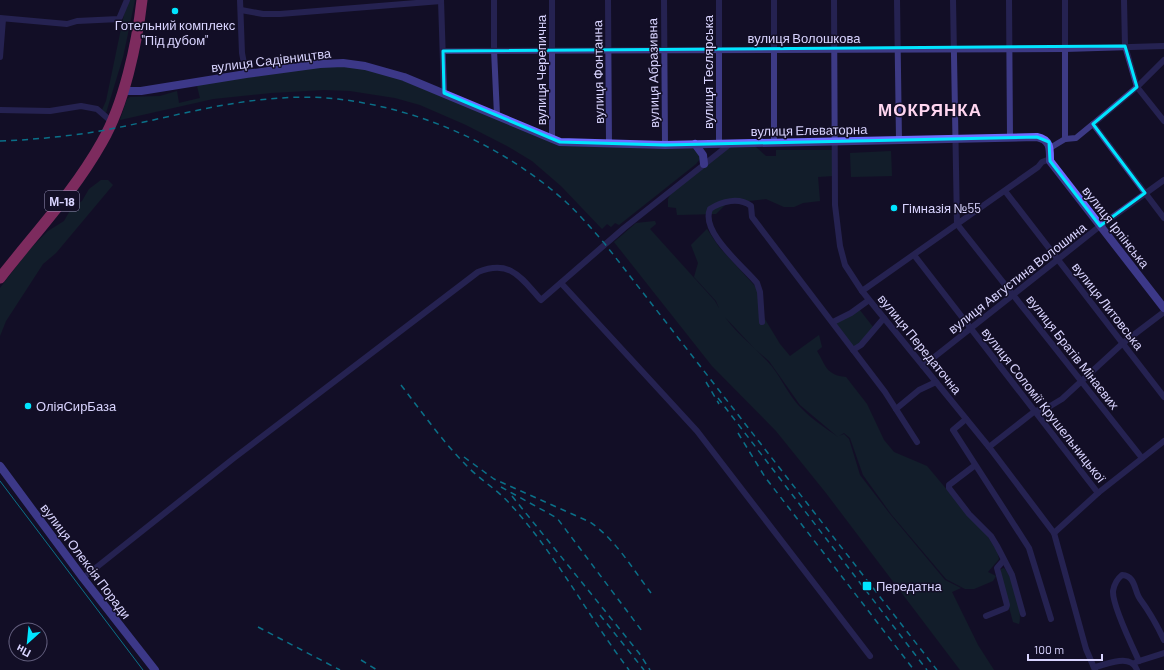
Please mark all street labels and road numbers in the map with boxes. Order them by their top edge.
street label: вулиця Черепична [533,14,549,125]
street label: вулиця Теслярська [700,14,716,129]
street label: вулиця Абразивна [644,17,662,128]
street label: вулиця Фонтанна [589,19,607,124]
street label: вулиця Волошкова [748,30,861,46]
street label: вулиця Садівництва [210,45,333,75]
street label: вулиця Елеваторна [751,121,868,139]
street label: вулиця Ірпінська [1079,183,1153,272]
road number: М-18 [45,191,79,211]
street label: вулиця Августина Волошина [945,219,1090,337]
street label: вулиця Литовська [1069,259,1148,354]
street label: вулиця Передаточна [875,291,966,398]
street label: вулиця Братів Мінаєвих [1023,291,1123,413]
street label: вулиця Соломії Крушельницької [979,324,1110,486]
street label: вулиця Олексія Поради [37,500,135,622]

